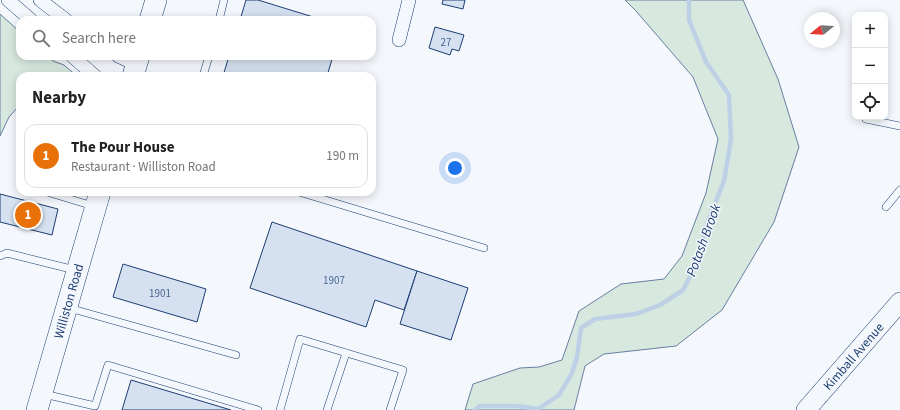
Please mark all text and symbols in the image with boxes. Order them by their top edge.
north arrow [804,12,840,48]
map controls [852,12,888,120]
button: + [852,12,888,48]
search box [16,16,376,60]
icon: search [30,27,52,49]
text: Search here [62,28,136,49]
house number: 27 [441,35,451,50]
button: − [852,48,888,84]
button: locate [852,84,888,120]
text: Nearby [32,86,86,110]
text: The Pour House [71,137,175,158]
text: 1 [43,147,49,165]
text: 190 m [326,147,359,165]
text: Restaurant · Williston Road [71,158,216,176]
your location [445,158,465,178]
pin: 1 [15,200,41,230]
water label: Potash Brook [682,201,726,279]
street label: Williston Road [50,262,88,341]
house number: 1907 [323,273,345,288]
house number: 1901 [149,286,171,301]
street label: Kimball Avenue [819,319,888,394]

